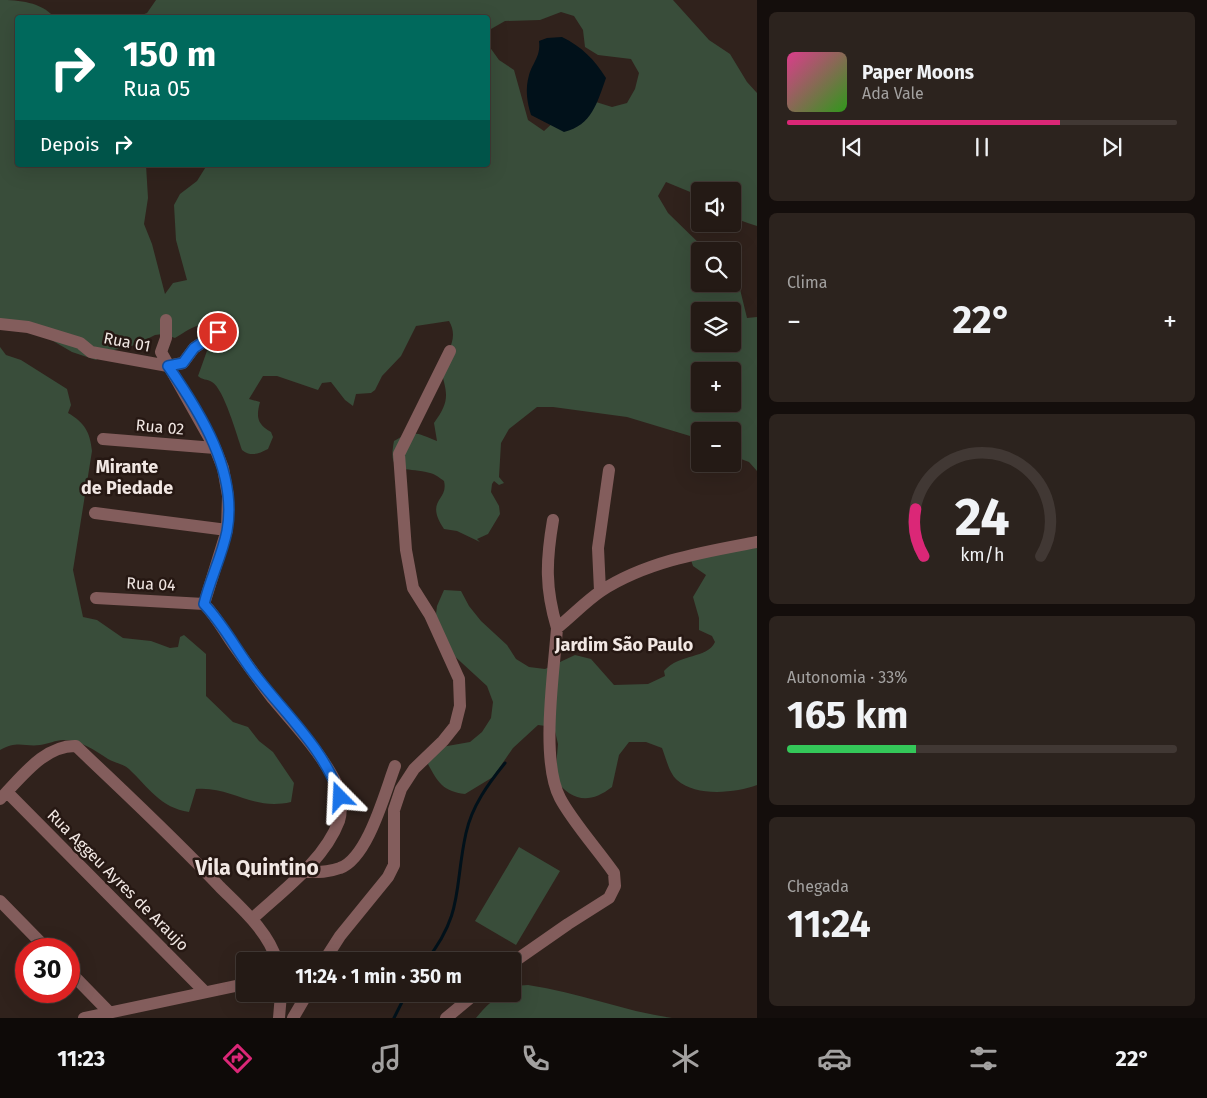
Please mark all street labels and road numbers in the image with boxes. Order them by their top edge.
street label: Rua 01 [102,328,152,356]
street label: Rua 02 [135,415,185,439]
street label: Rua 04 [126,573,177,595]
street label: Rua Aggeu Ayres de Araujo [43,805,193,955]

